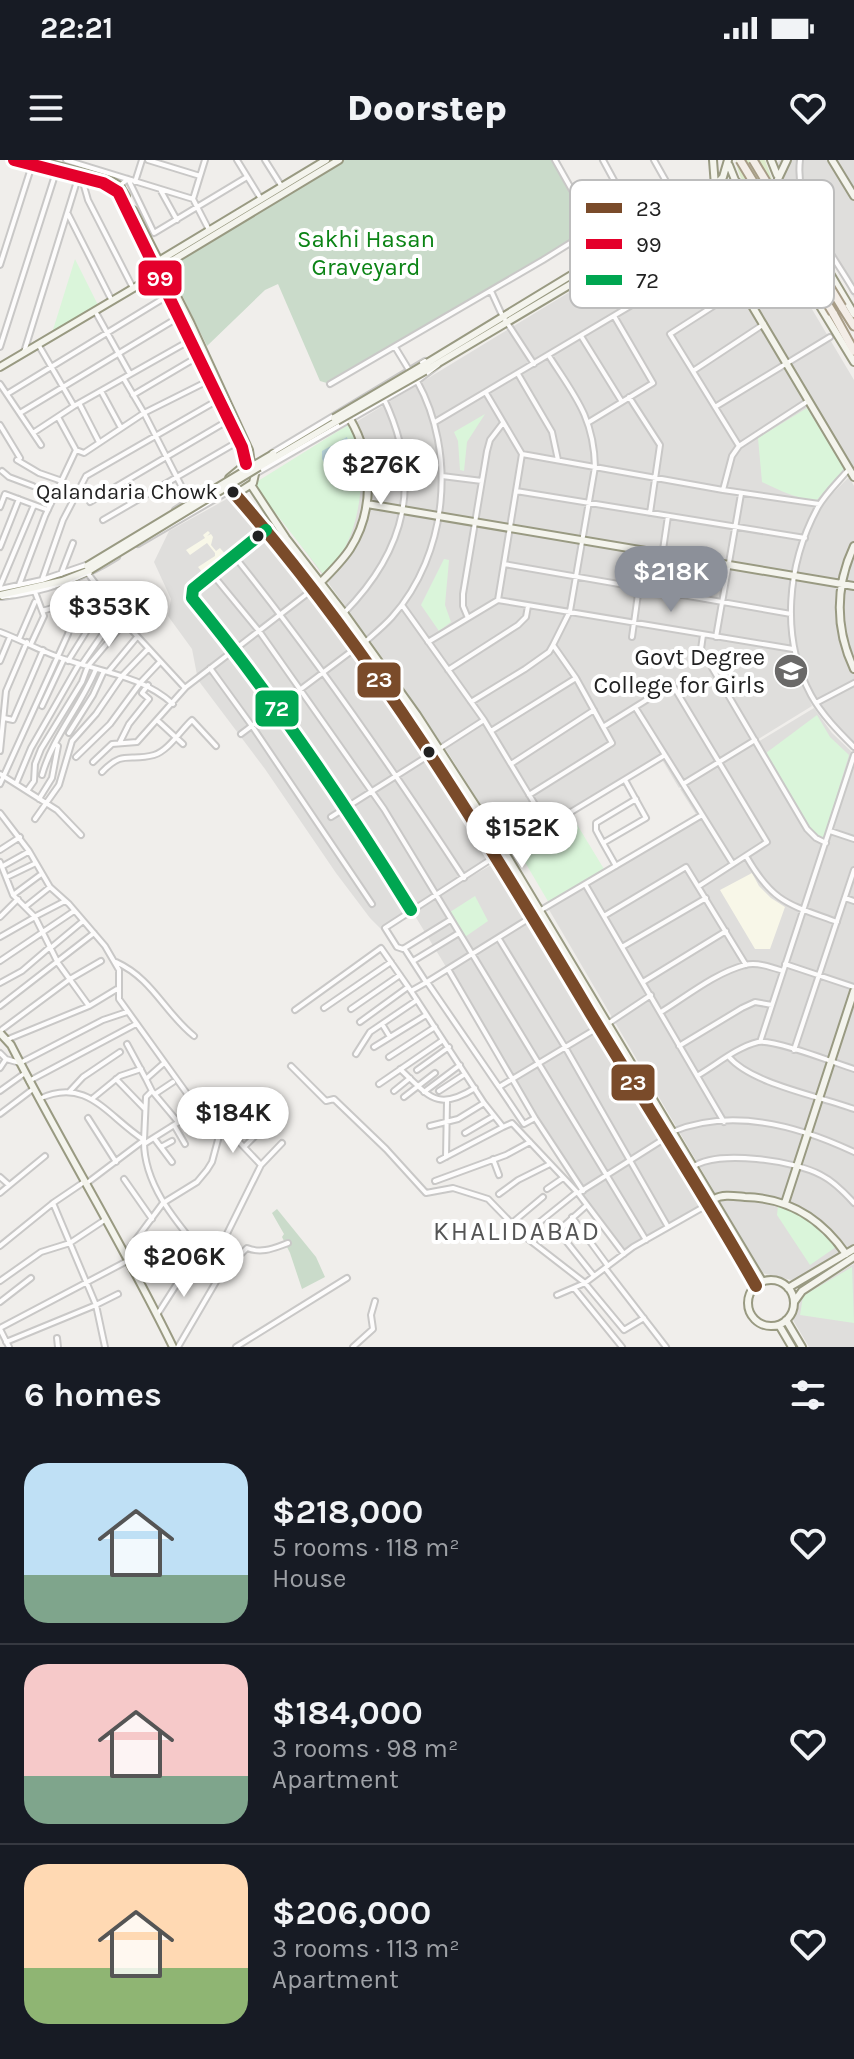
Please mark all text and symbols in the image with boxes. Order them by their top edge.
text: 22:21 [40,10,113,46]
icon: menu [24,86,68,130]
icon: heart [786,86,830,130]
text: Doorstep [347,87,507,129]
legend [570,180,834,308]
text: 23 [636,196,662,222]
park label: Sakhi Hasan Graveyard [297,225,435,281]
text: 99 [636,232,662,258]
line badge: 99 [137,259,183,297]
text: 99 [147,266,173,292]
text: 72 [636,268,659,294]
pin: $276K [325,439,437,507]
text: $276K [341,449,421,480]
place label: Qalandaria Chowk [36,479,218,505]
marker: Qalandaria Chowk [225,484,241,500]
unlabelled marker [250,528,266,544]
pin: $218K [615,546,727,614]
text: $218K [633,556,709,587]
pin: $353K [53,581,165,649]
text: $353K [68,591,150,622]
place label: Govt Degree College for Girls [594,643,765,699]
school or university icon: Govt Degree College for Girls [772,652,810,690]
line badge: 23 [356,661,402,699]
text: 23 [366,667,393,693]
line badge: 72 [254,689,300,728]
text: 72 [265,696,289,722]
unlabelled marker [421,744,437,760]
pin: $152K [466,802,578,870]
text: $152K [484,812,560,843]
line badge: 23 [610,1063,656,1102]
text: 23 [620,1070,647,1096]
pin: $184K [177,1087,289,1155]
text: $184K [195,1097,271,1128]
district label: KHALIDABAD [433,1216,601,1247]
pin: $206K [128,1231,240,1299]
text: $206K [143,1241,225,1272]
icon: filters [786,1373,830,1417]
text: 6 homes [24,1375,162,1415]
text: $218,000 [272,1492,423,1532]
icon: home [88,1495,184,1591]
icon: heart [786,1521,830,1565]
text: 5 rooms · 118 m² [272,1532,460,1563]
text: House [272,1563,346,1594]
text: $184,000 [272,1693,423,1733]
icon: home [88,1696,184,1792]
icon: heart [786,1722,830,1766]
text: 3 rooms · 98 m² [272,1733,458,1764]
text: Apartment [272,1764,399,1795]
text: $206,000 [272,1893,431,1933]
icon: home [88,1896,184,1992]
icon: heart [786,1922,830,1966]
text: 3 rooms · 113 m² [272,1933,460,1964]
text: Apartment [272,1964,399,1995]

